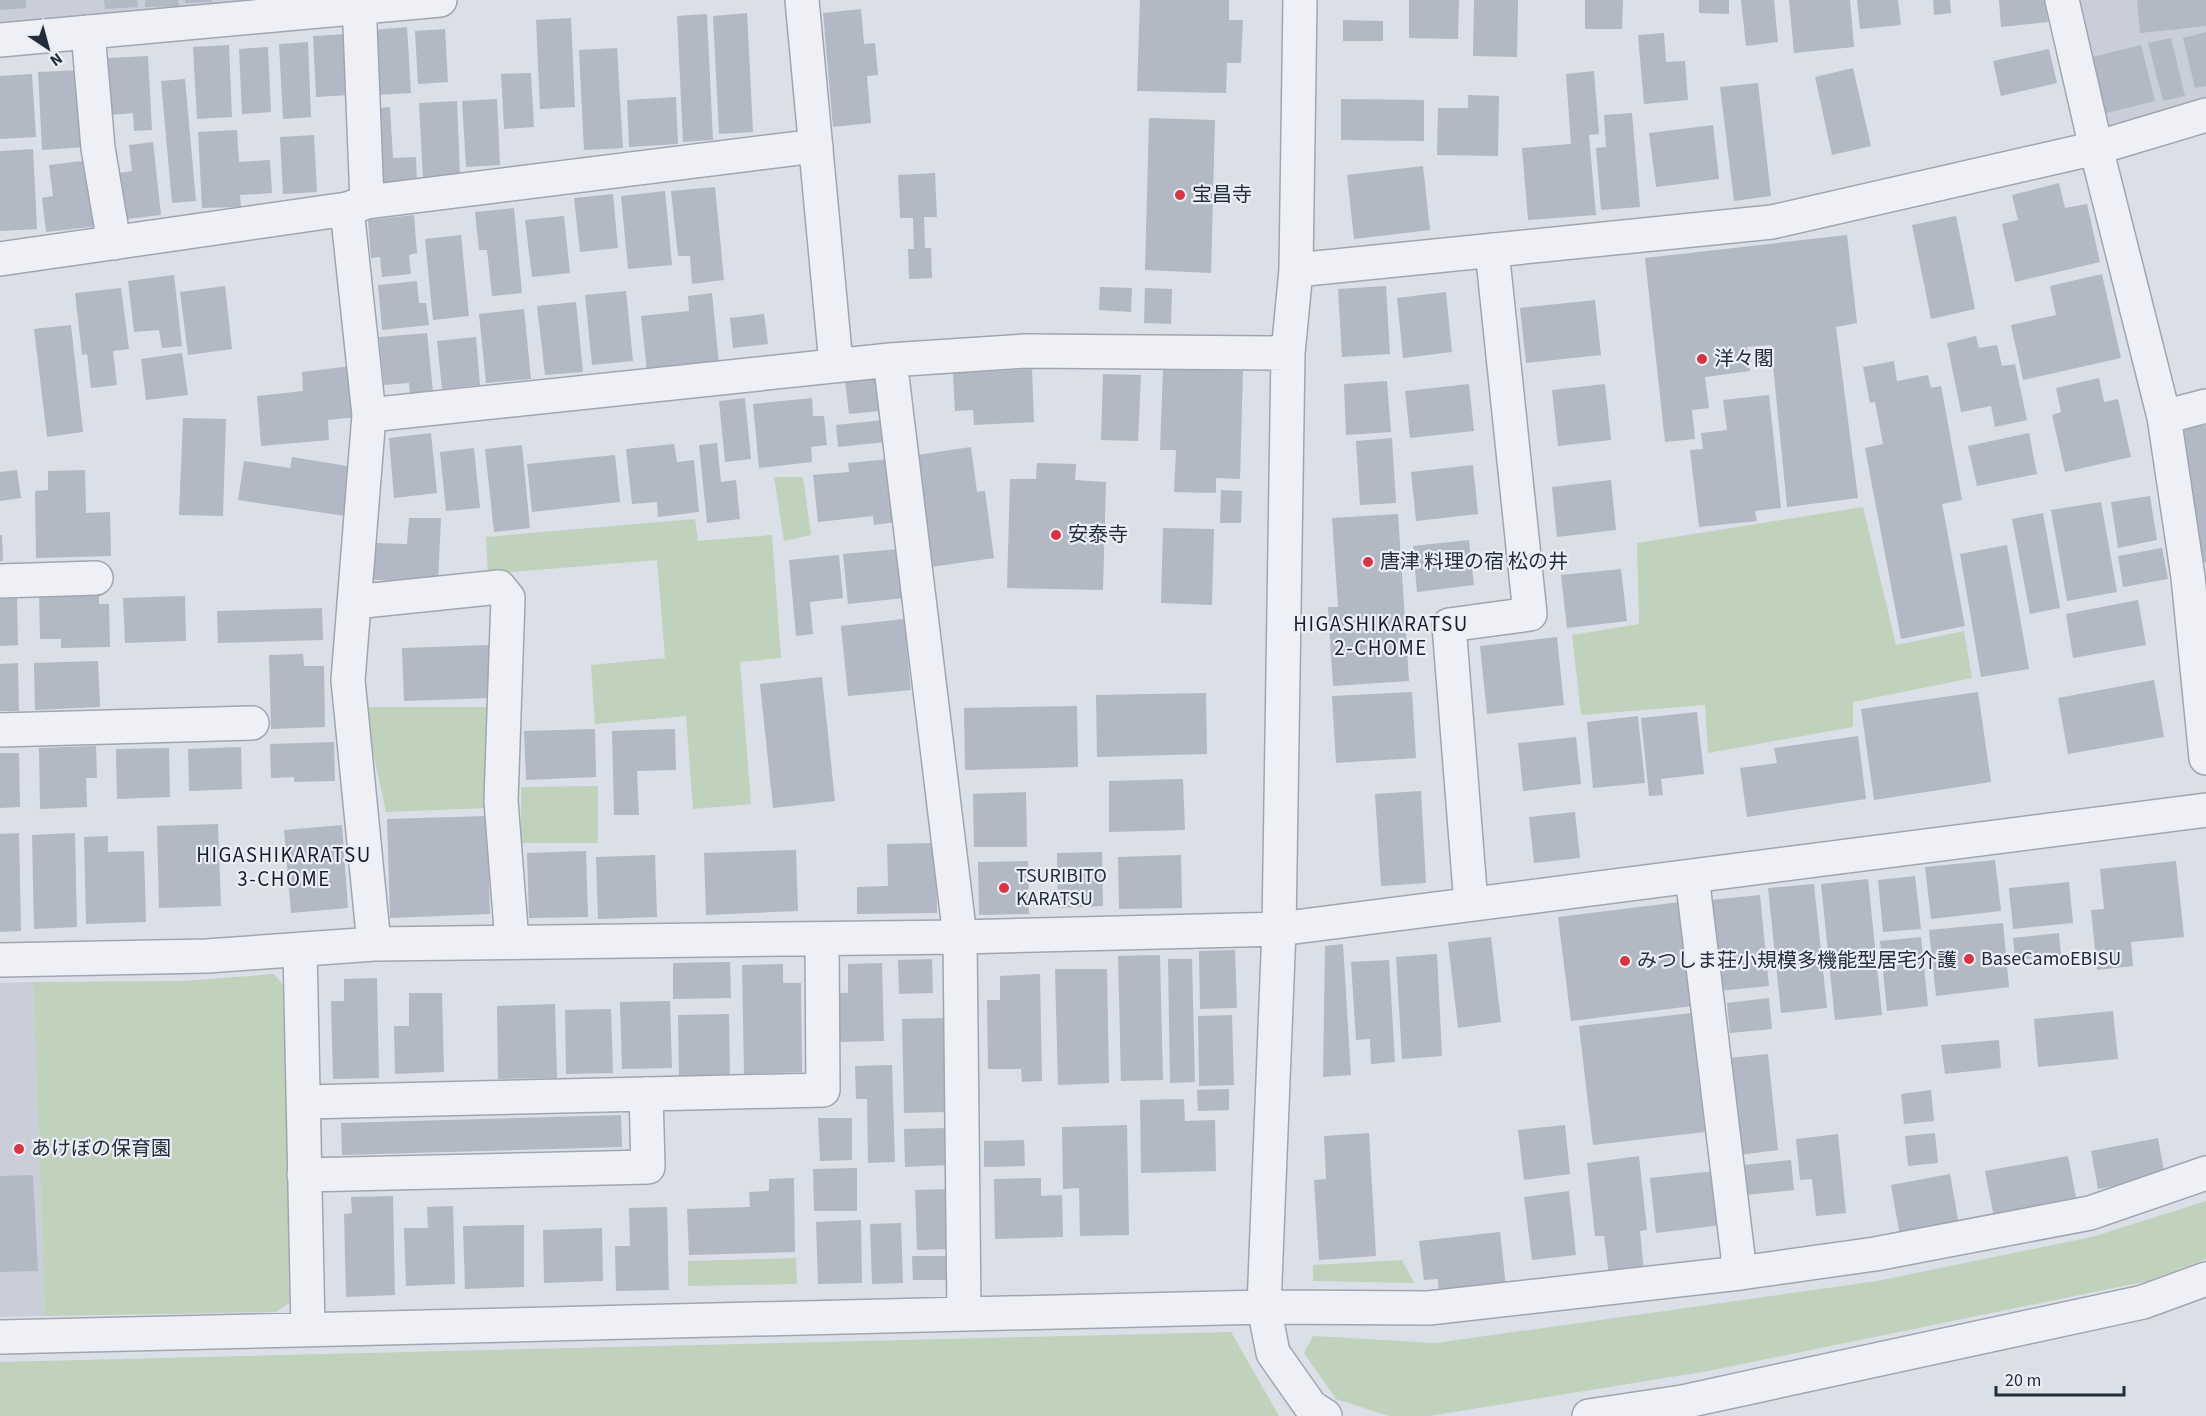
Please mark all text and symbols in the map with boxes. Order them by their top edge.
north arrow [18,18,78,78]
text: N [45,47,67,71]
place label: 宝昌寺 [1192,181,1252,209]
marker: 宝昌寺 [1173,188,1187,202]
place label: 洋々閣 [1714,345,1774,373]
marker: 洋々閣 [1695,352,1709,366]
place label: 安泰寺 [1068,521,1128,549]
marker: 安泰寺 [1049,528,1063,542]
place label: 唐津 料理の宿 松の井 [1380,548,1568,576]
marker: 唐津 料理の宿 松の井 [1361,555,1375,569]
district label: HIGASHIKARATSU 2-CHOME [1293,609,1469,663]
district label: HIGASHIKARATSU 3-CHOME [196,840,372,894]
place label: TSURIBITO KARATSU [1016,862,1107,913]
marker: TSURIBITO KARATSU [997,881,1011,895]
place label: BaseCamoEBISU [1981,945,2121,973]
place label: みつしま荘小規模多機能型居宅介護 [1637,947,1957,975]
marker: BaseCamoEBISU [1962,952,1976,966]
marker: みつしま荘小規模多機能型居宅介護 [1618,954,1632,968]
place label: あけぼの保育園 [31,1135,171,1163]
marker: あけぼの保育園 [12,1142,26,1156]
scale bar [1996,1359,2124,1397]
text: 20 m [2005,1368,2041,1393]

